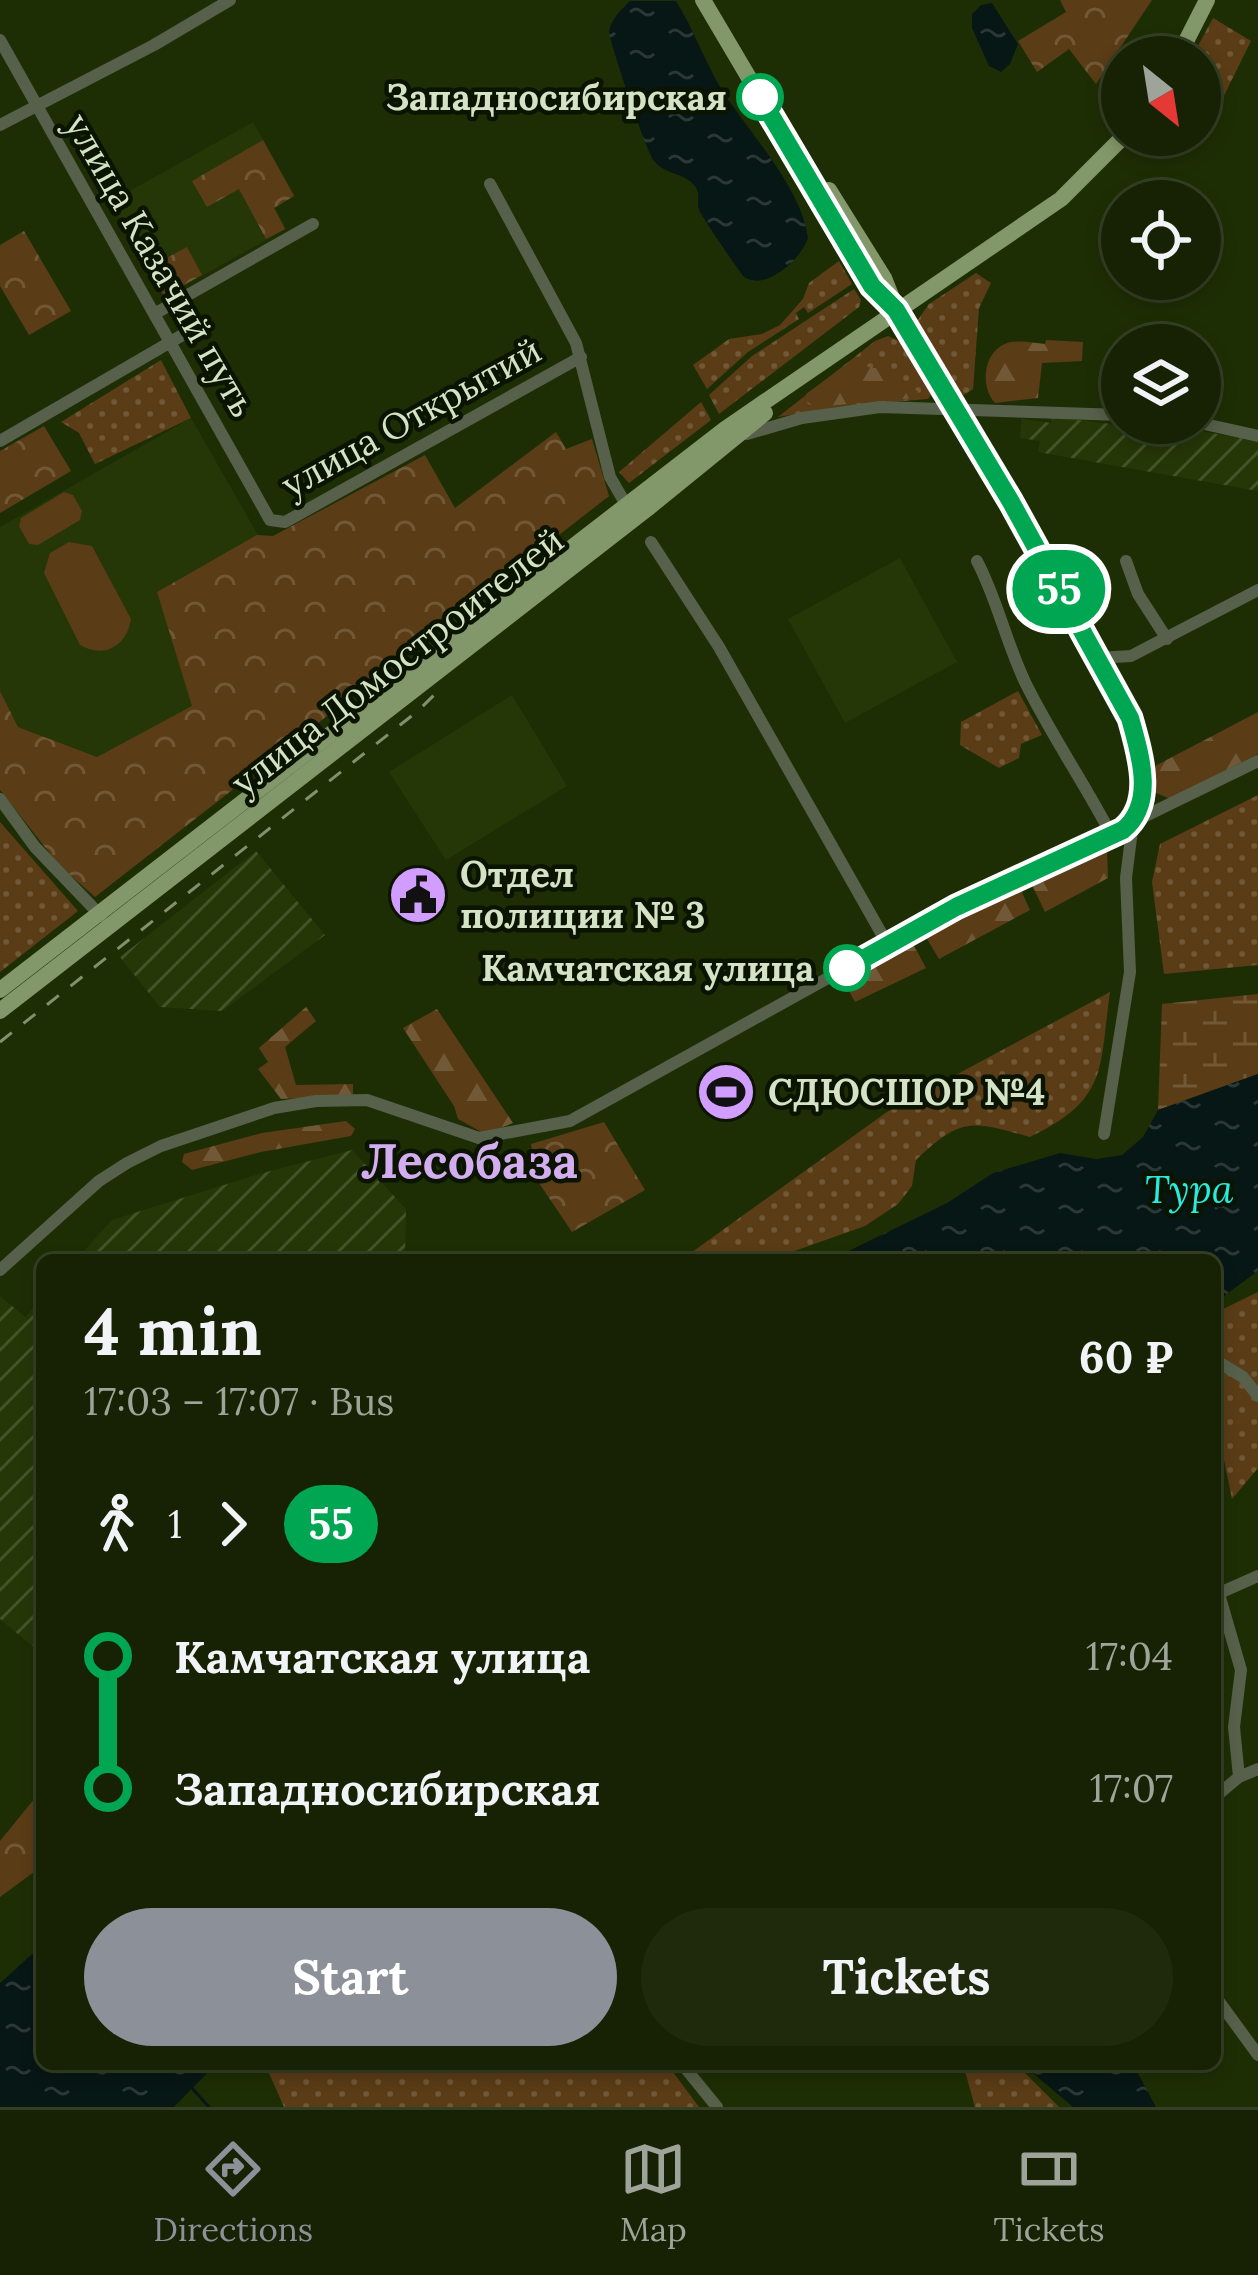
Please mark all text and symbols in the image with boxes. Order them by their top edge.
north arrow [1101,36,1221,156]
map controls [1101,36,1221,444]
place label: Западносибирская [386,74,727,120]
marker: Западносибирская [738,75,782,119]
street label: улица Казачий путь [55,105,267,425]
button: locate [1101,180,1221,300]
button: layers [1101,324,1221,444]
street label: улица Открытий [273,327,549,507]
street label: улица Домостроителей [222,517,572,805]
line badge: 55 [1005,550,1113,628]
text: 55 [1036,562,1082,616]
place label: Отдел полиции № 3 [460,851,705,938]
public building icon: Отдел полиции № 3 [387,864,449,926]
place label: Камчатская улица [481,945,814,991]
marker: Камчатская улица [825,946,869,990]
sports icon: СДЮСШОР №4 [695,1061,757,1123]
place label: СДЮСШОР №4 [768,1069,1046,1115]
district label: Лесобаза [360,1130,578,1191]
water label: Тура [1145,1164,1234,1214]
text: 4 min [84,1289,262,1373]
text: 60 ₽ [1079,1328,1173,1385]
text: 17:03 – 17:07 · Bus [84,1376,394,1426]
icon: walk [84,1491,150,1557]
icon: forward [200,1491,266,1557]
text: 55 [308,1497,354,1551]
text: 1 [168,1499,182,1549]
text: Камчатская улица [174,1628,590,1685]
text: 17:04 [1086,1631,1173,1681]
text: Западносибирская [174,1760,601,1817]
text: 17:07 [1090,1763,1173,1813]
button: Start [84,1908,617,2046]
button: Tickets [641,1908,1173,2046]
tab: Directions [153,2136,313,2250]
tab: Map [620,2136,687,2250]
tab: Tickets [993,2136,1105,2250]

